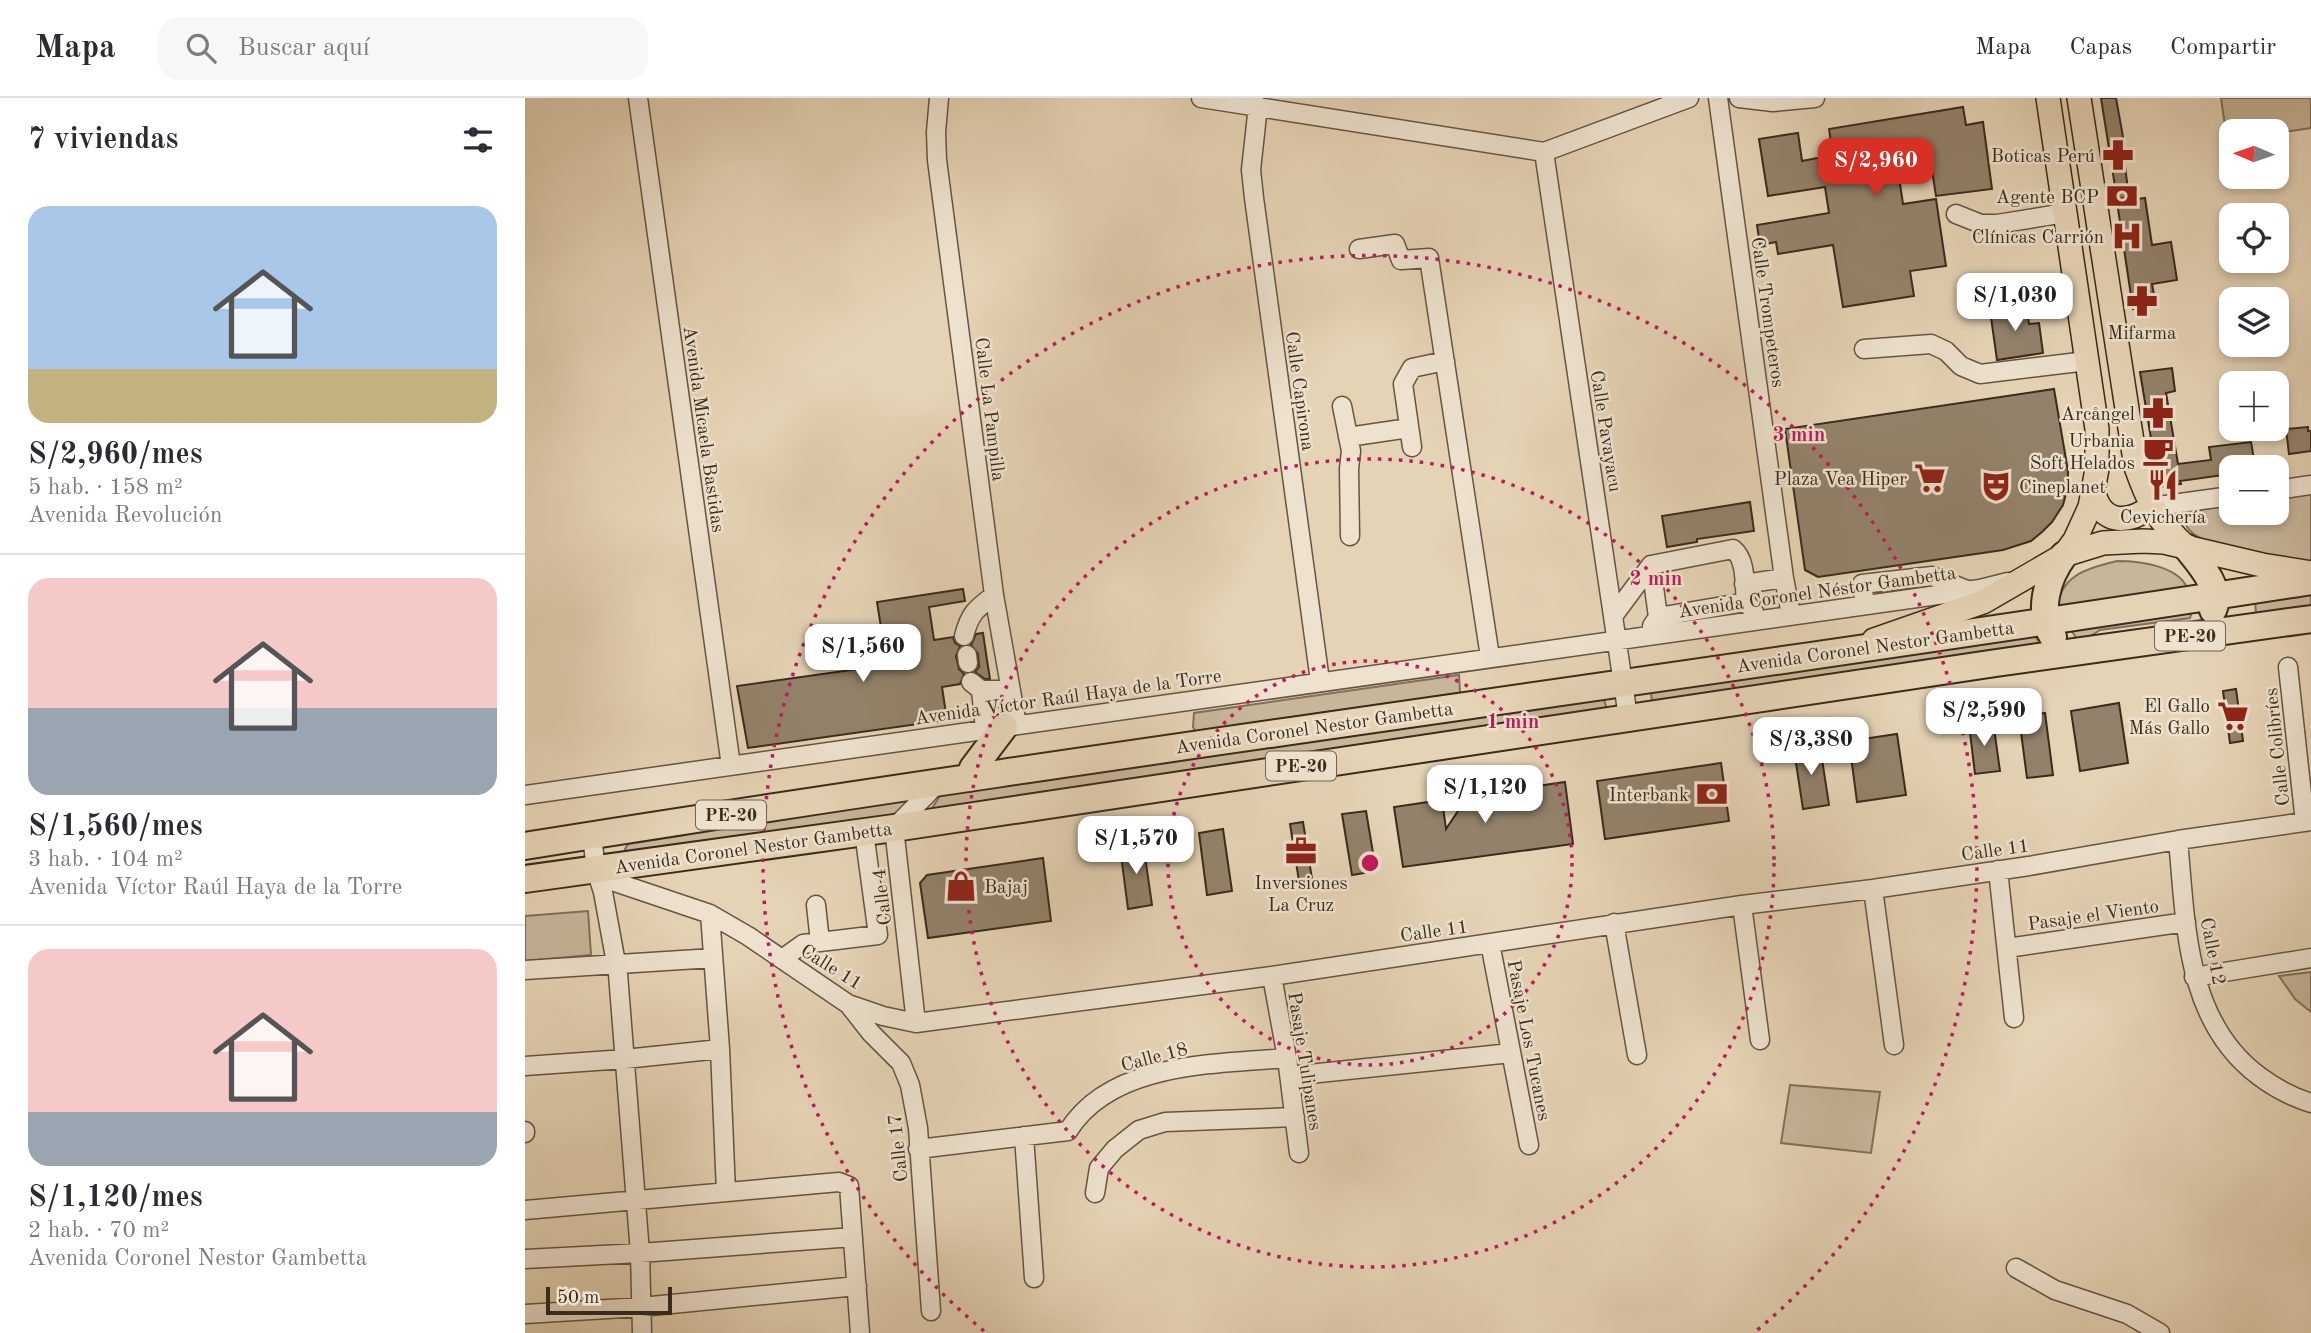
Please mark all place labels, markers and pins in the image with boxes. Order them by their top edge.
pharmacy icon: Boticas Perú [2101,138,2135,172]
pin: S/2,960 [1811,139,1941,198]
place label: Boticas Perú [1991,148,2095,167]
bank icon: Agente BCP [2105,179,2139,213]
place label: Agente BCP [1996,189,2099,208]
hospital icon: Clínicas Carrión [2110,219,2144,253]
place label: Clínicas Carrión [1972,229,2104,248]
pin: S/1,030 [1950,274,2080,333]
pharmacy icon: Mifarma [2125,284,2159,318]
place label: Mifarma [2108,325,2177,344]
pharmacy icon: Arcångel [2141,396,2175,430]
place label: Arcångel [2061,406,2135,425]
place label: Urbania Soft Helados [2030,433,2136,474]
cafe icon: Urbania Soft Helados [2141,434,2175,468]
supermarket icon: Plaza Vea Hiper [1913,461,1947,495]
restaurant icon: Cevichería [2146,468,2180,502]
theatre icon: Cineplanet [1979,469,2013,503]
place label: Plaza Vea Hiper [1774,471,1907,490]
place label: Cineplanet [2019,479,2106,498]
place label: Cevichería [2120,509,2207,528]
pin: S/1,560 [798,624,928,684]
pin: S/2,590 [1919,688,2049,748]
place label: El Gallo Más Gallo [2128,698,2210,739]
supermarket icon: El Gallo Más Gallo [2216,699,2250,733]
pin: S/3,380 [1746,718,1876,777]
pin: S/1,120 [1420,766,1550,825]
bank icon: Interbank [1695,777,1729,811]
place label: Interbank [1609,787,1689,806]
pin: S/1,570 [1071,816,1201,876]
office icon: Inversiones La Cruz [1284,834,1318,868]
centre of rings [1358,851,1382,875]
shop icon: Bajaj [944,869,978,903]
place label: Inversiones La Cruz [1254,875,1348,916]
place label: Bajaj [984,879,1028,898]

